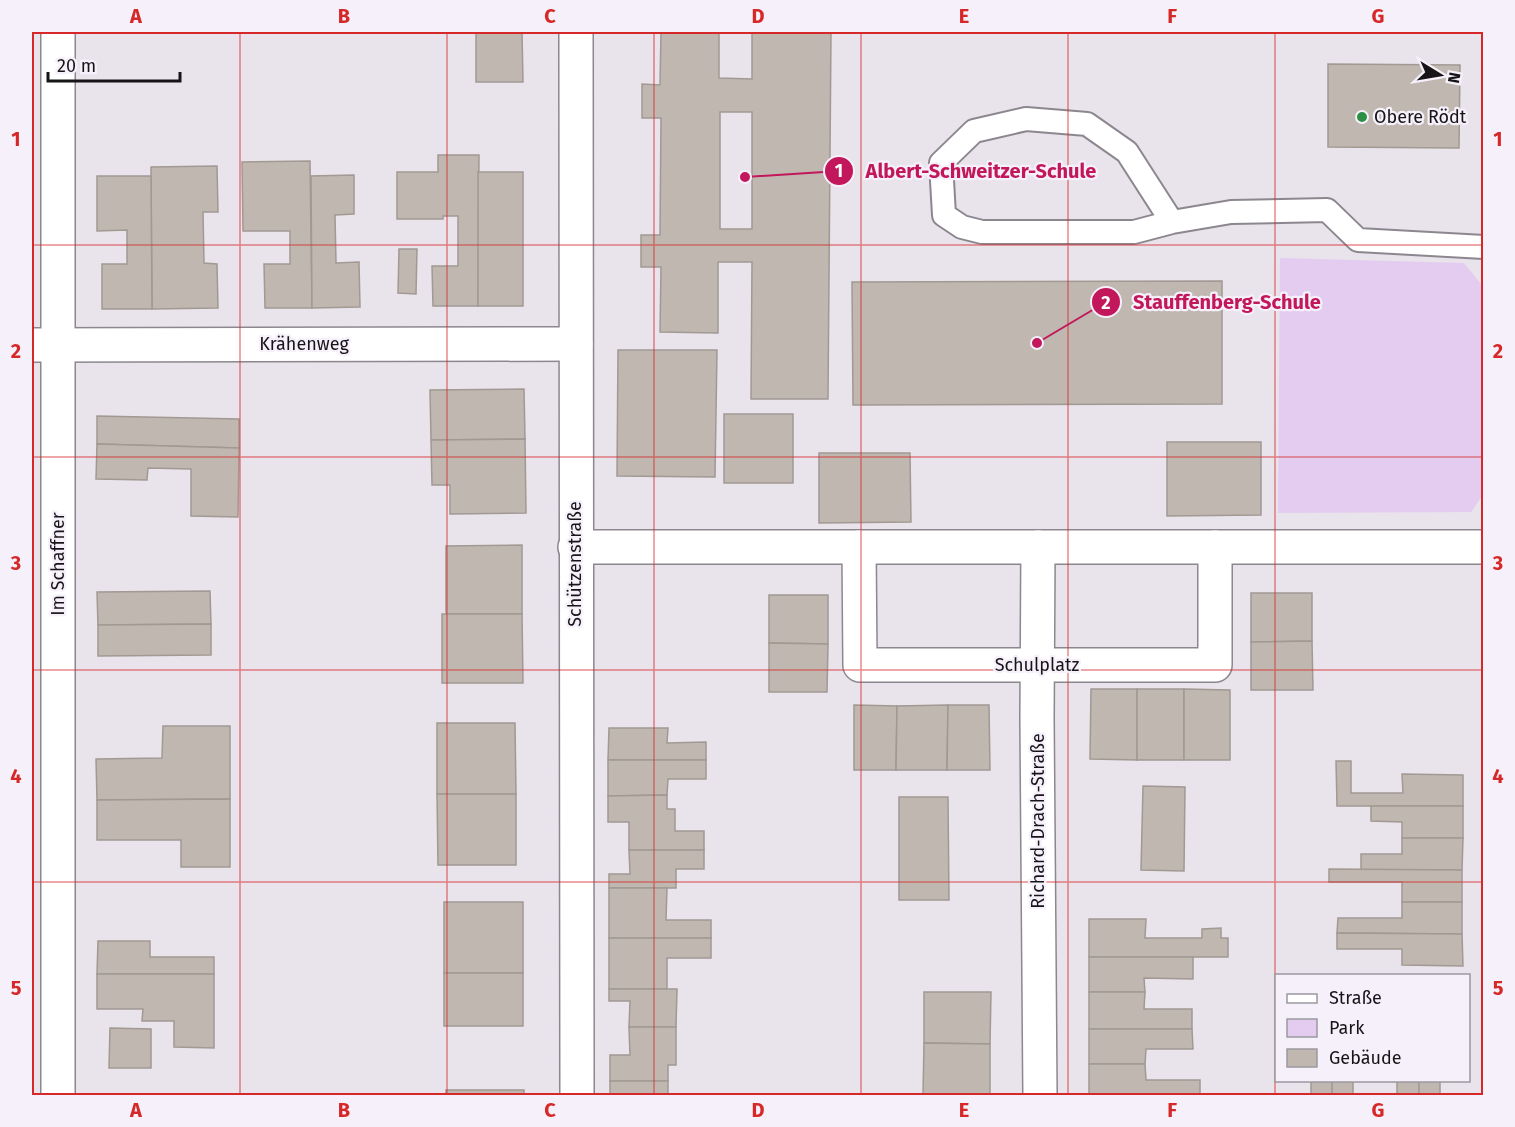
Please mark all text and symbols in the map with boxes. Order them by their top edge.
text: A [129,4,143,28]
text: B [338,4,350,28]
text: C [544,4,556,28]
text: D [751,4,765,28]
text: E [959,4,969,28]
text: F [1167,4,1177,28]
text: G [1372,4,1384,28]
scale bar [48,45,180,83]
north arrow [1410,45,1470,105]
text: 20 m [57,55,96,77]
text: N [1444,71,1465,85]
place label: Obere Rödt [1374,106,1467,128]
marker: Obere Rödt [1355,110,1369,124]
text: 1 [11,127,21,151]
text: 1 [1493,127,1503,151]
callout: Albert-Schweitzer-Schule [824,152,1109,190]
text: Albert-Schweitzer-Schule [865,159,1096,183]
text: 1 [835,160,843,182]
callout: Stauffenberg-Schule [1091,283,1333,321]
text: Stauffenberg-Schule [1133,290,1321,314]
text: 2 [1101,292,1111,314]
street label: Krähenweg [259,333,349,355]
text: 2 [11,339,21,363]
text: 2 [1493,339,1503,363]
street label: Schützenstraße [564,501,586,627]
street label: Im Schaffner [47,512,69,616]
text: 3 [10,551,21,575]
text: 3 [1492,551,1503,575]
street label: Schulplatz [995,654,1080,676]
street label: Richard-Drach-Straße [1027,733,1049,909]
text: 4 [10,764,22,788]
text: 4 [1492,764,1504,788]
legend [1275,974,1470,1082]
text: 5 [11,976,22,1000]
text: 5 [1493,976,1504,1000]
text: Straße [1329,987,1382,1009]
text: Park [1329,1017,1365,1039]
text: Gebäude [1329,1047,1402,1069]
text: A [129,1098,143,1122]
text: B [338,1098,350,1122]
text: C [544,1098,556,1122]
text: D [751,1098,765,1122]
text: E [959,1098,969,1122]
text: F [1167,1098,1177,1122]
text: G [1372,1098,1384,1122]

